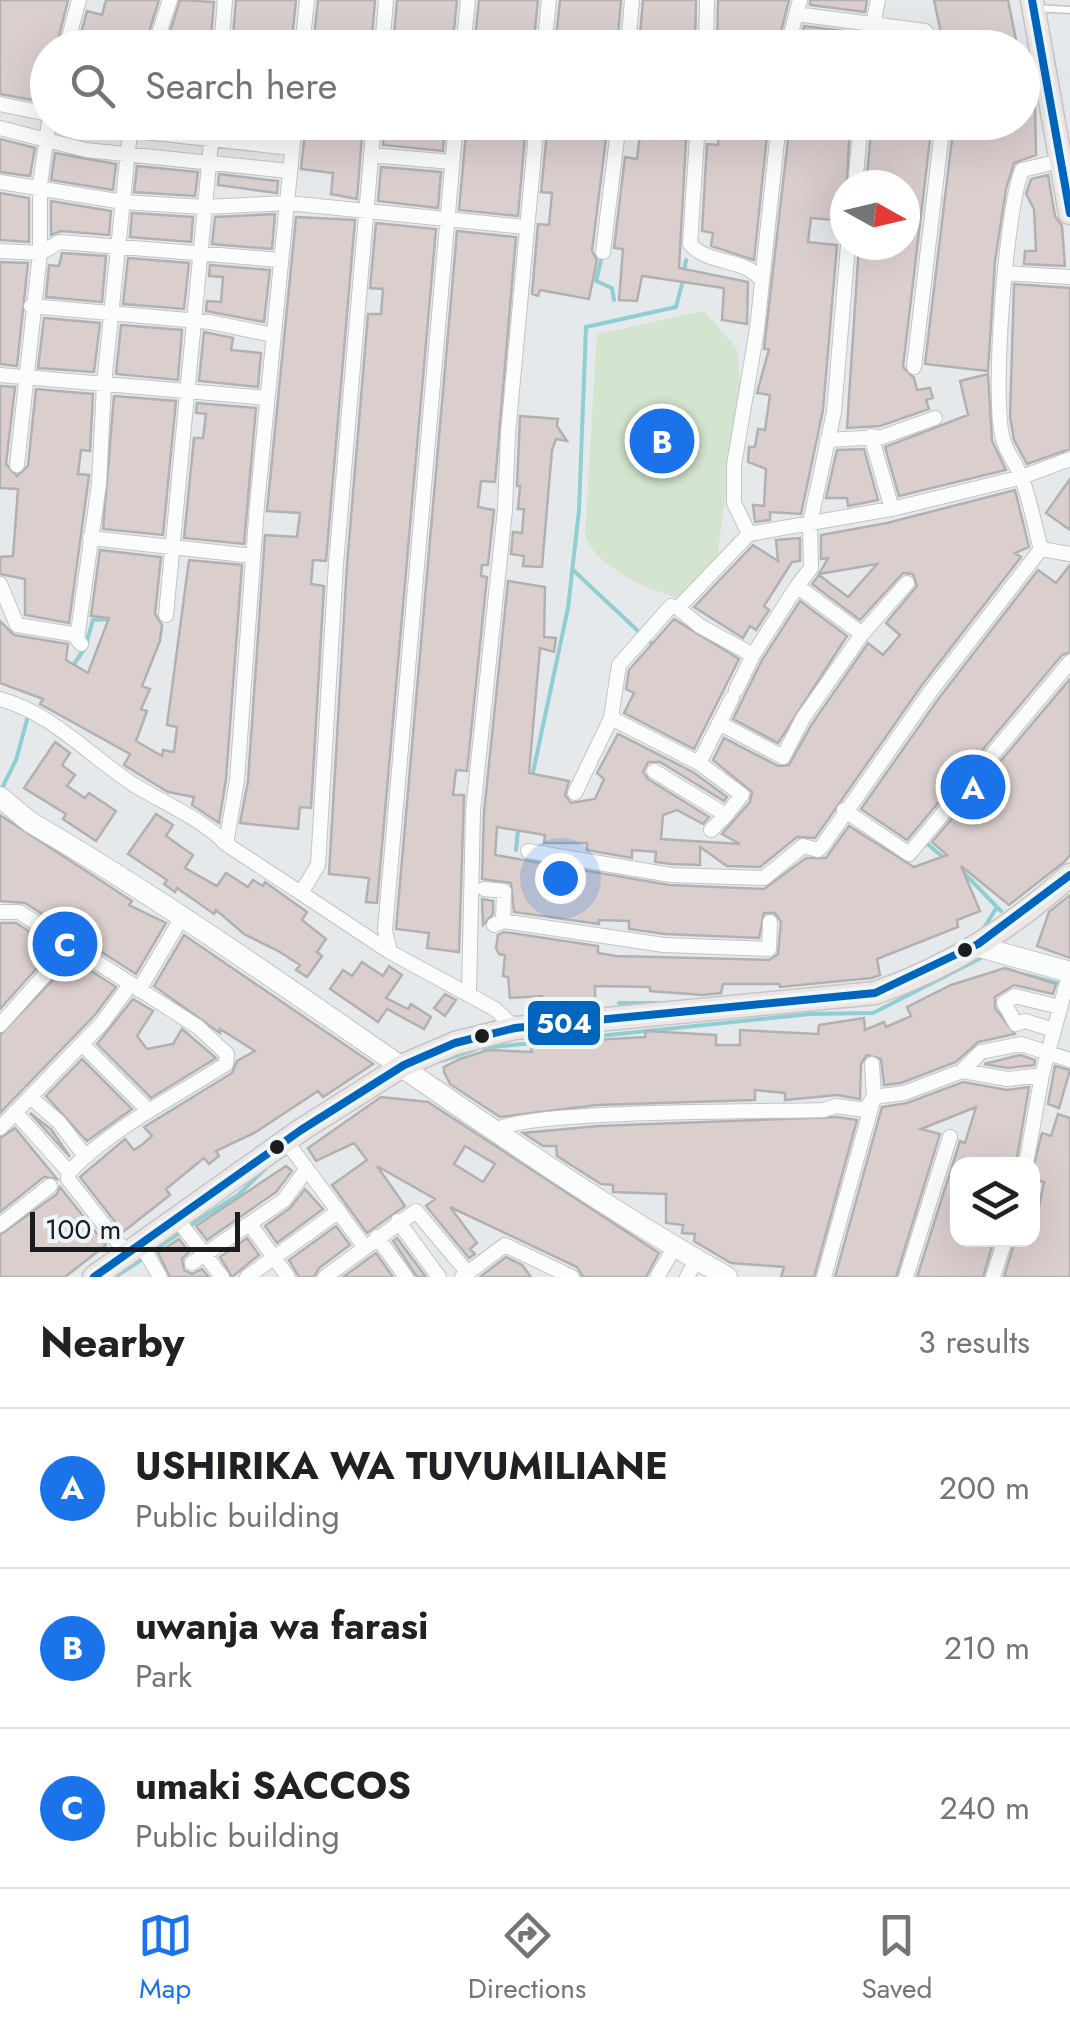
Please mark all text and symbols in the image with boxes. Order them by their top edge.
search box [30,30,1040,140]
icon: search [65,58,120,113]
text: Search here [145,58,337,113]
north arrow [830,170,920,260]
pin: B [630,404,694,478]
pin: A [940,750,1006,824]
your location [535,853,586,904]
pin: C [32,906,98,982]
unlabelled marker [955,940,975,960]
line badge: 504 [526,999,602,1047]
text: 504 [536,1003,592,1044]
unlabelled marker [472,1026,492,1046]
unlabelled marker [267,1137,287,1157]
map controls [950,1157,1040,1247]
button: layers [950,1157,1040,1247]
scale bar [30,1207,240,1252]
text: 100 m [45,1209,121,1250]
text: Nearby [40,1312,184,1373]
text: 3 results [918,1319,1030,1365]
text: USHIRIKA WA TUVUMILIANE [135,1438,668,1493]
text: A [61,1465,84,1511]
text: 200 m [939,1465,1030,1511]
text: Public building [135,1493,340,1539]
text: uwanja wa farasi [135,1598,429,1653]
text: B [62,1625,83,1671]
text: 210 m [944,1625,1030,1671]
text: Park [135,1653,192,1699]
text: umaki SACCOS [135,1758,411,1813]
text: C [61,1785,84,1831]
text: 240 m [939,1785,1030,1831]
text: Public building [135,1813,340,1859]
tab: Map [138,1908,193,2009]
tab: Directions [468,1908,586,2009]
tab: Saved [861,1908,932,2009]

